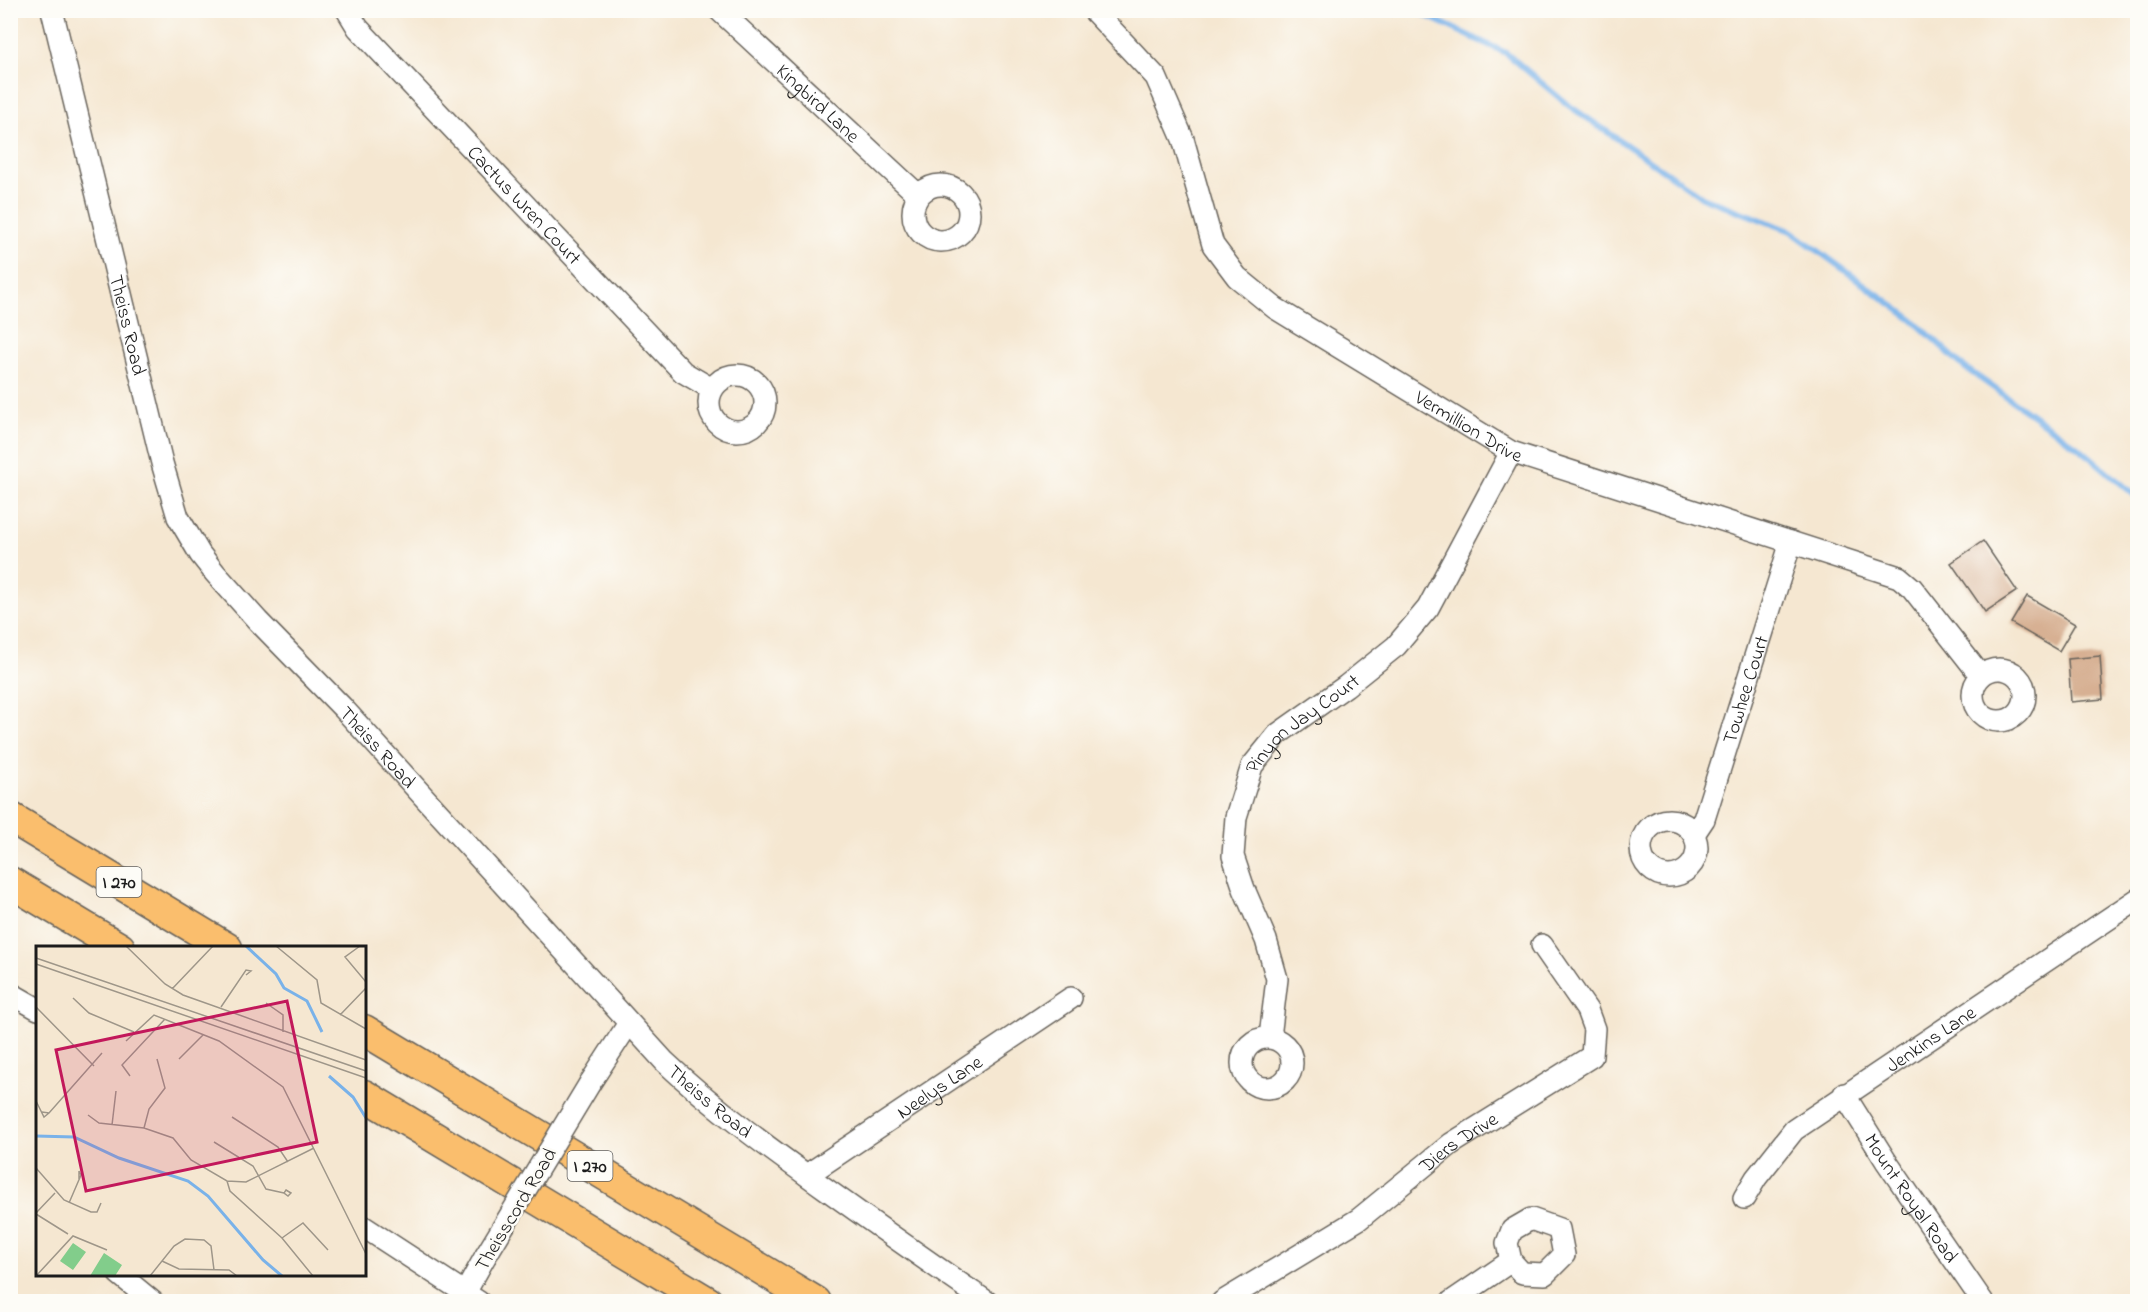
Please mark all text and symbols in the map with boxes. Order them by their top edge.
street label: Kingbird Lane [769,58,865,151]
street label: Cactus Wren Court [459,140,587,273]
street label: Theiss Road [100,272,152,379]
street label: Vermillion Drive [1408,384,1525,472]
street label: Towhee Court [1717,632,1778,748]
street label: Pinyon Jay Court [1239,668,1367,776]
street label: Theiss Road [331,701,421,796]
road number: I 270 [96,867,142,897]
inset map [36,946,366,1276]
street label: Jenkins Lane [1881,1000,1983,1081]
street label: Neelys Lane [892,1049,989,1128]
street label: Theiss Road [660,1059,757,1147]
street label: Diers Drive [1413,1106,1504,1182]
street label: Mount Royal Road [1855,1129,1964,1270]
street label: Theisscord Road [469,1143,565,1277]
road number: I 270 [568,1151,612,1181]

